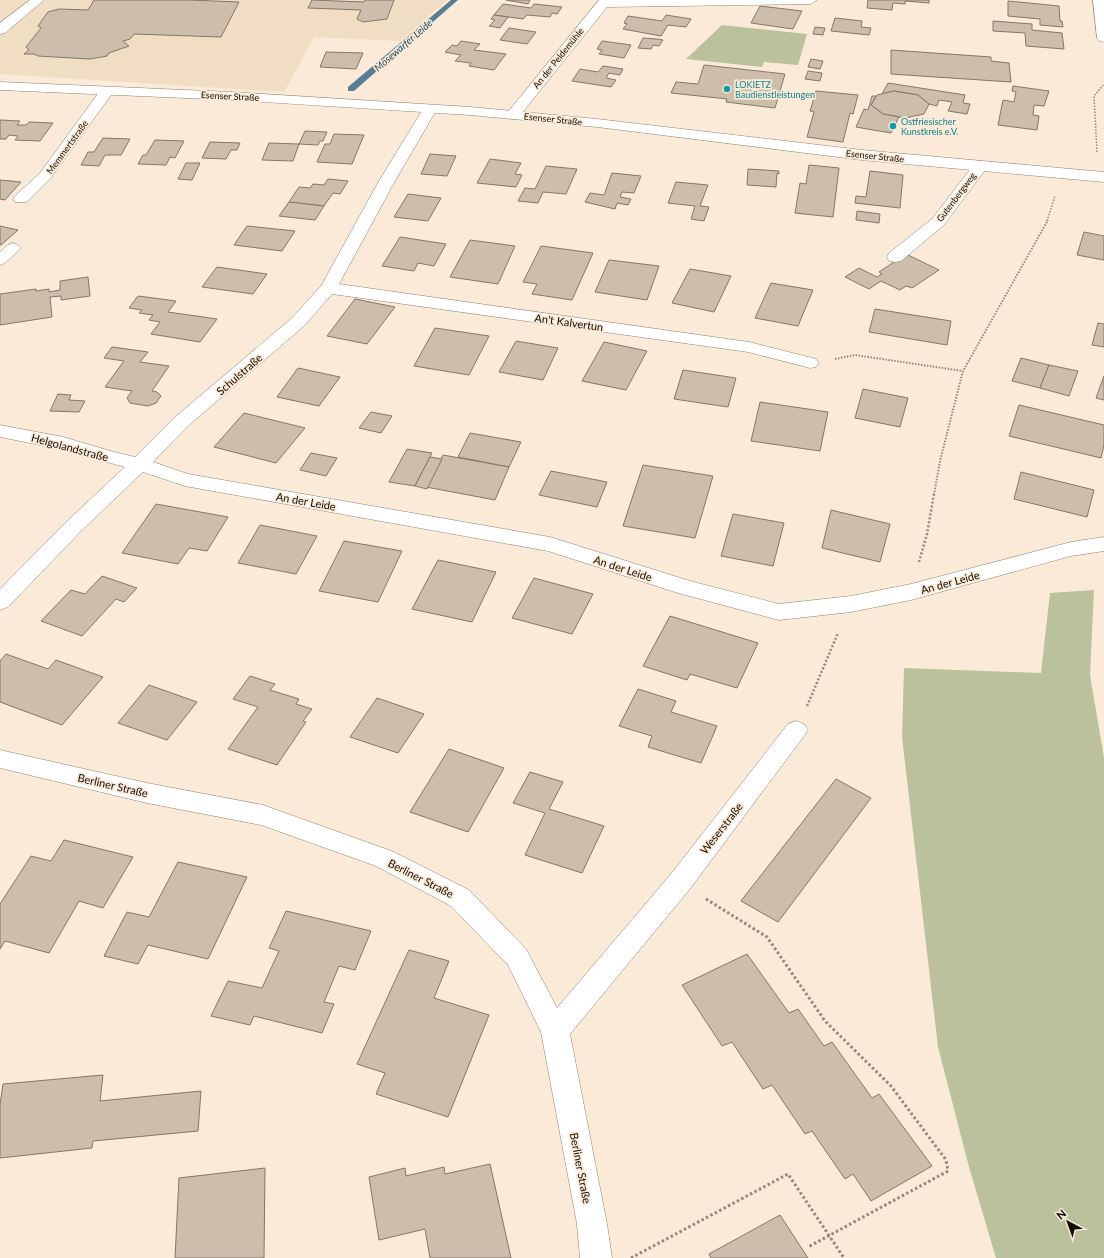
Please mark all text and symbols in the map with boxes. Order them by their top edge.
water label: Mosewarfer Leide [371,16,435,73]
street label: An der Peldemühle [530,25,586,91]
place label: LOKIETZ Baudienstleistungen [735,79,815,100]
marker: LOKIETZ Baudienstleistungen [722,84,732,94]
street label: Esenser Straße [201,89,260,103]
street label: Esenser Straße [523,110,583,128]
place label: Ostfriesischer Kunstkreis e.V. [901,116,958,137]
street label: Memmertstraße [44,118,90,176]
marker: Ostfriesischer Kunstkreis e.V. [888,121,898,131]
street label: Esenser Straße [845,147,905,165]
street label: Gutenbergweg [934,170,978,224]
street label: An't Kalvertun [534,311,604,333]
street label: Schulstraße [213,350,265,397]
street label: Helgolandstraße [30,430,110,464]
street label: An der Leide [275,489,337,513]
street label: An der Leide [592,552,654,584]
street label: An der Leide [919,568,981,596]
street label: Berliner Straße [77,771,150,799]
street label: Weserstraße [697,800,745,856]
street label: Berliner Straße [386,856,456,900]
street label: Berliner Straße [568,1131,594,1205]
north arrow [1048,1202,1088,1242]
text: N [1054,1206,1069,1222]

